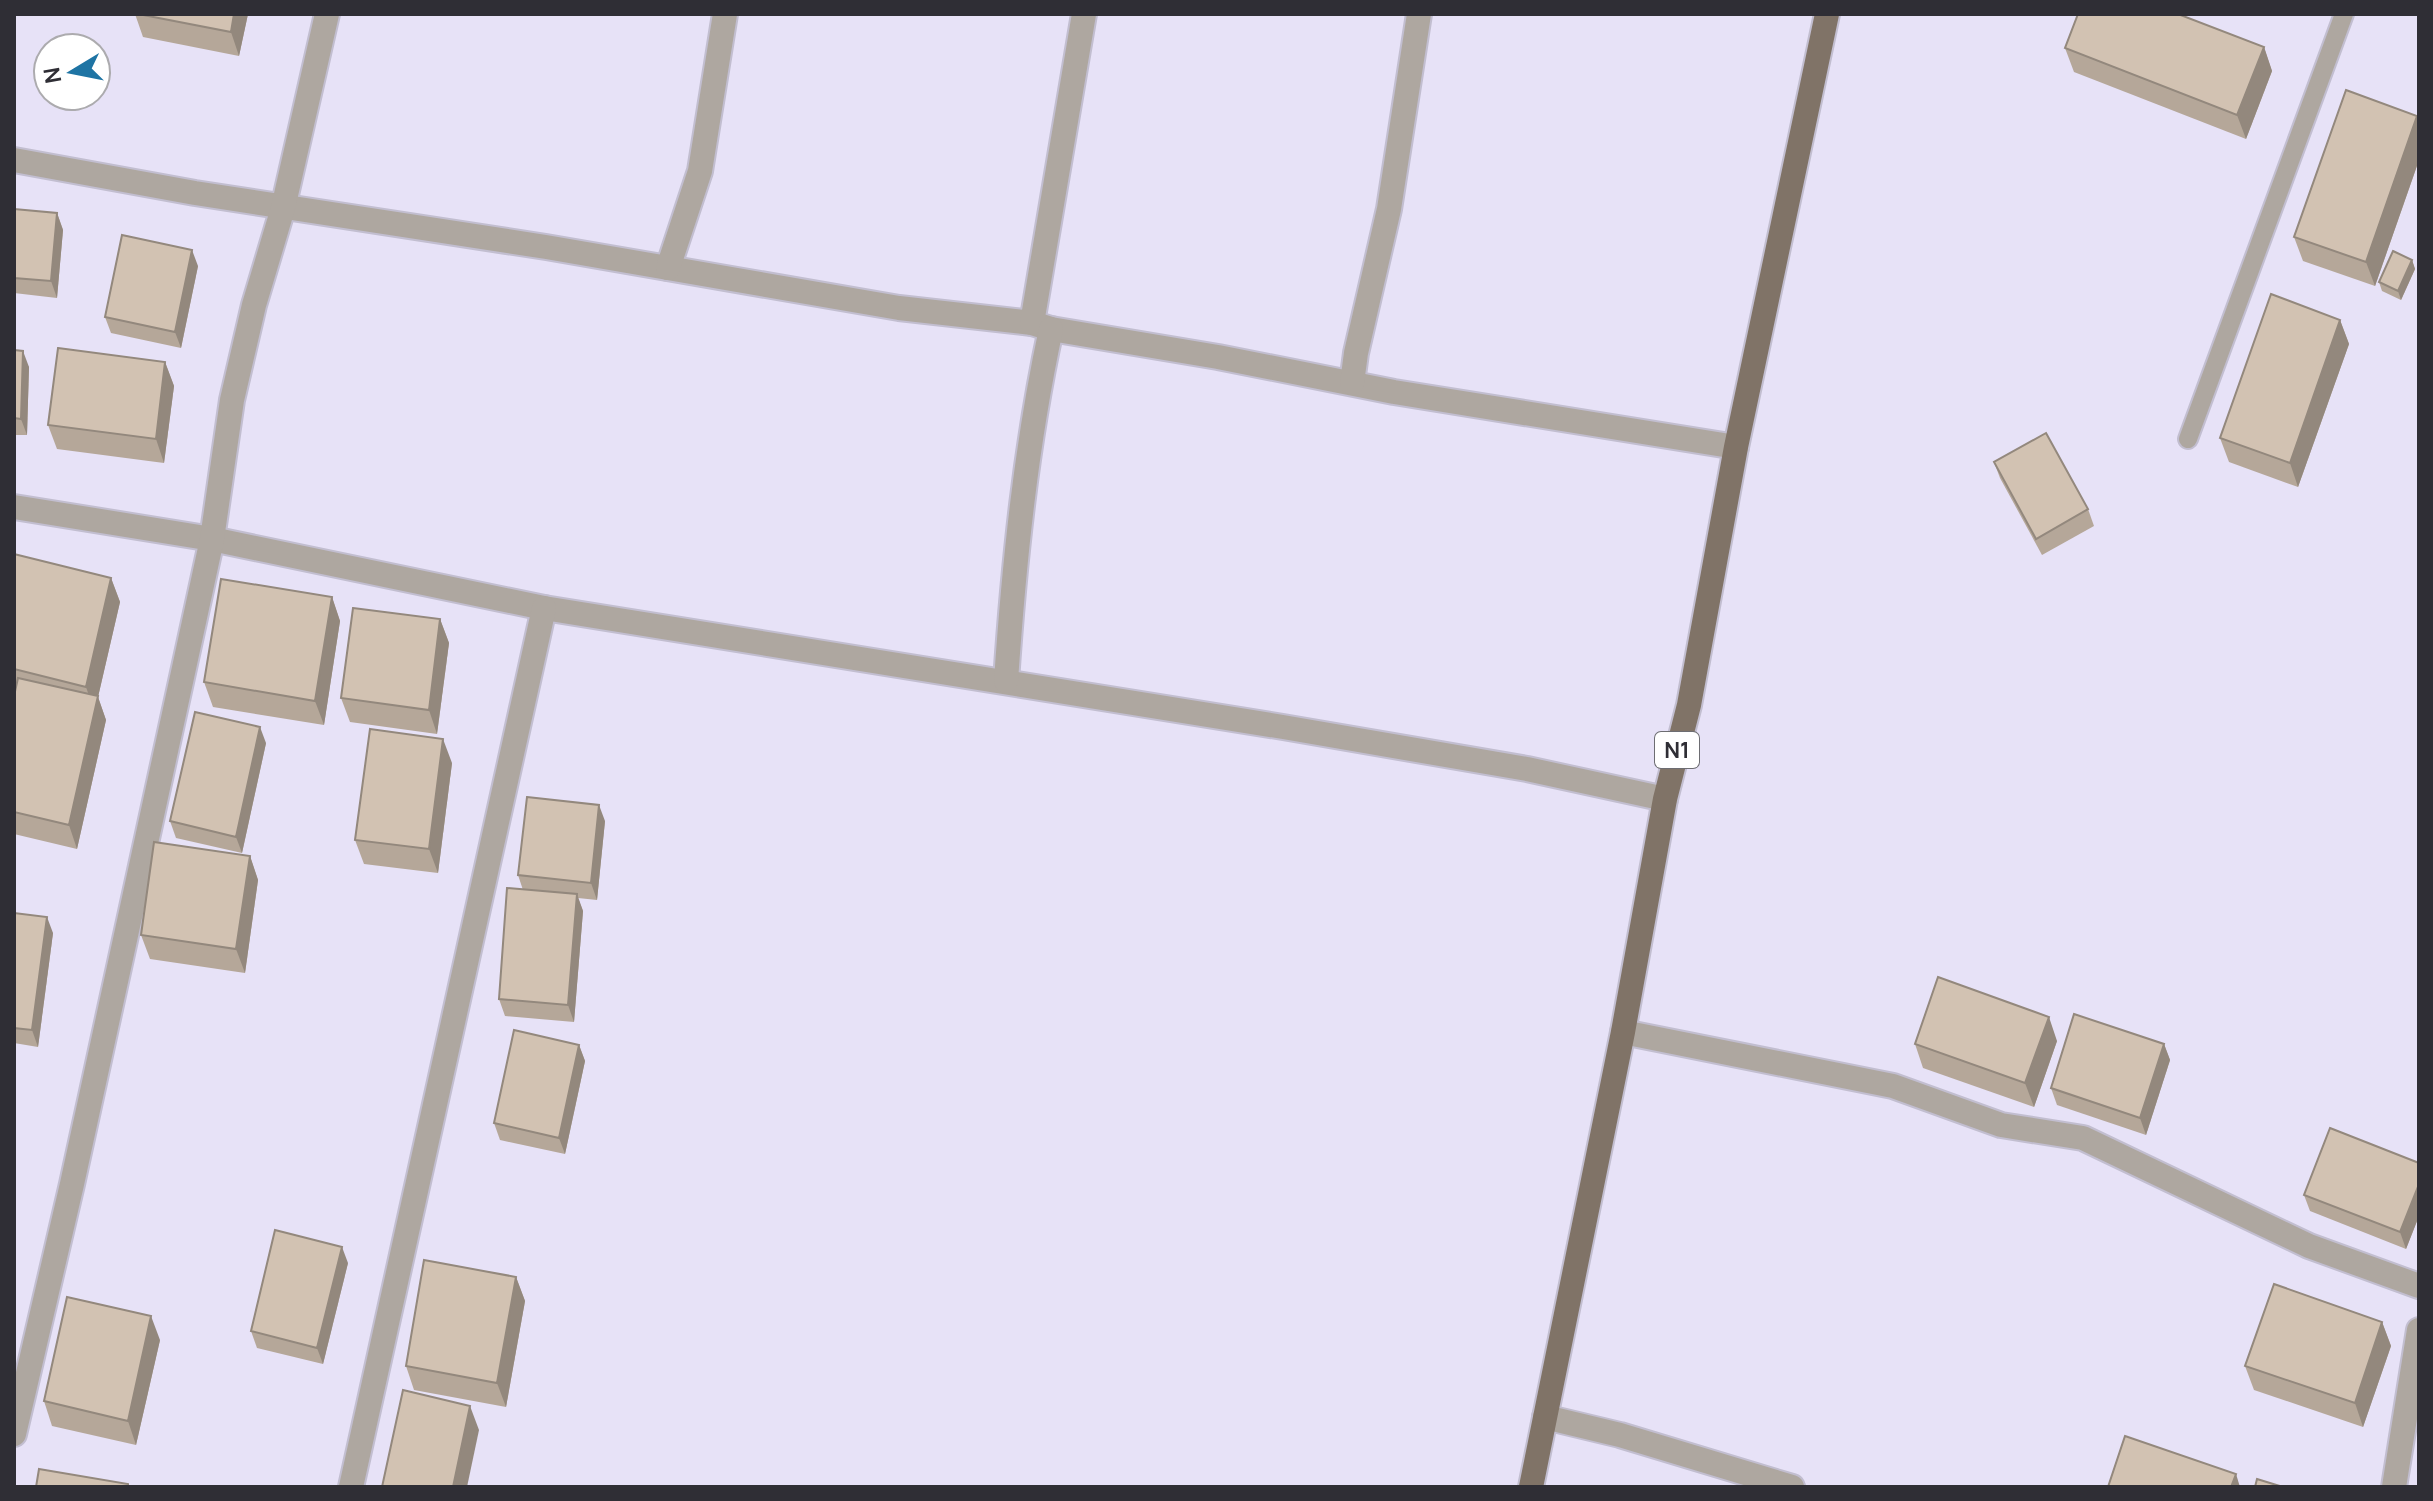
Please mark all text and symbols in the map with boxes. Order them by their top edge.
north arrow [32,32,112,112]
text: N [36,65,68,86]
road number: N1 [1655,732,1699,768]

